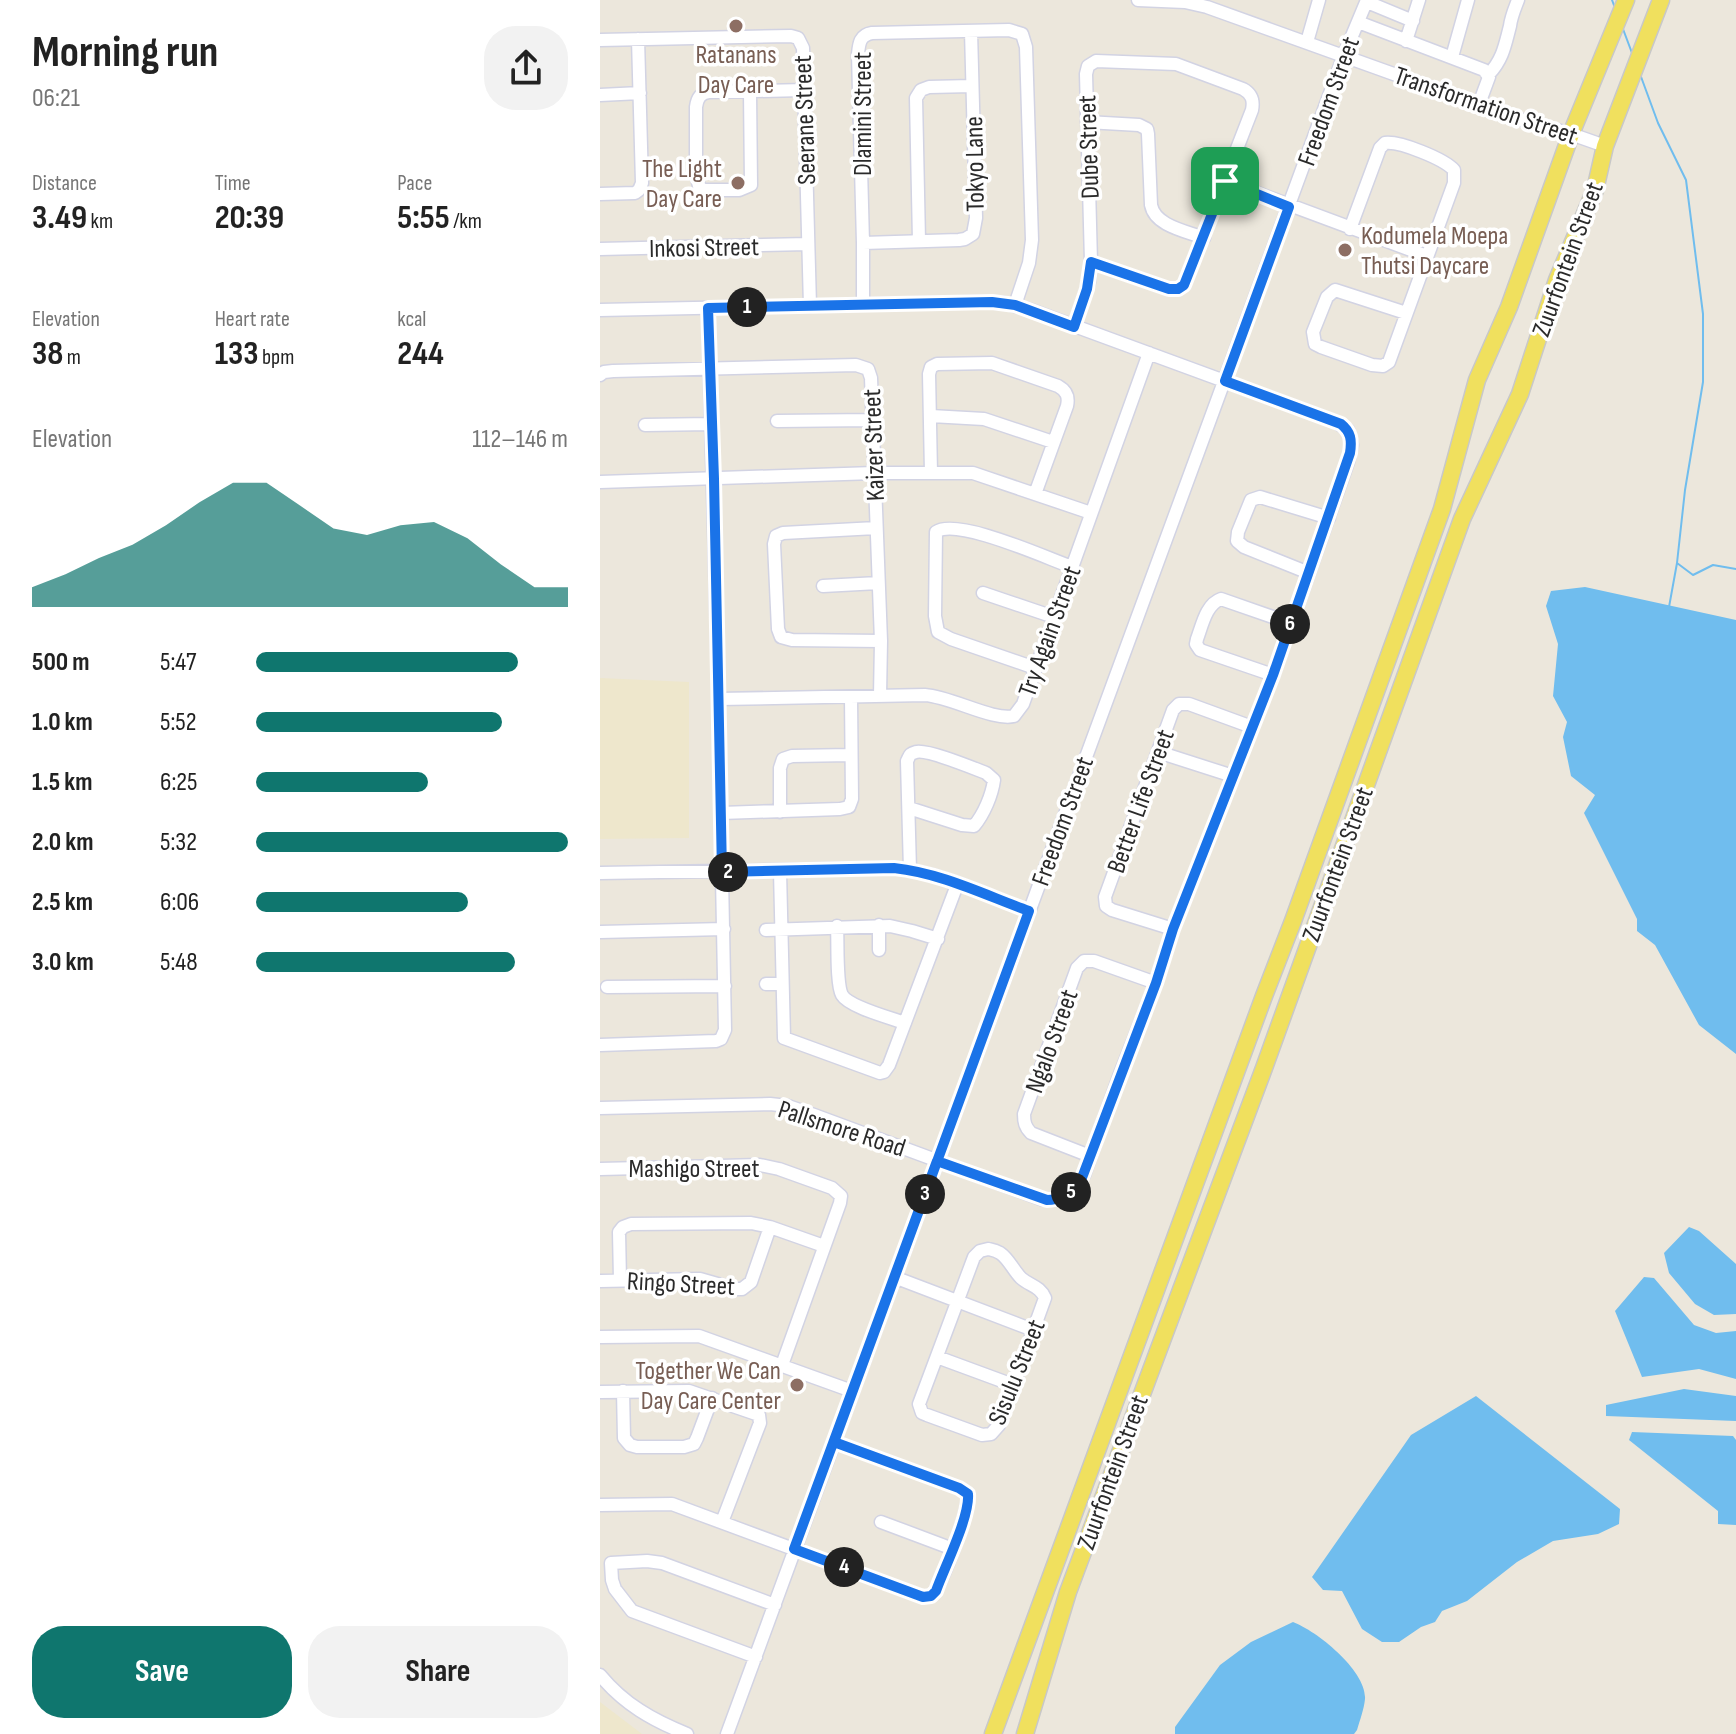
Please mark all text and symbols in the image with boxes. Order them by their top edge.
marker: Ratanans Day Care [727,17,745,35]
text: Morning run [32,26,218,79]
button: share [484,26,568,110]
street label: Freedom Street [1292,33,1367,170]
place label: Ratanans Day Care [695,40,777,101]
street label: Dlamini Street [848,52,879,176]
street label: Seerane Street [788,55,823,185]
street label: Transformation Street [1390,61,1581,152]
text: 06:21 [32,83,80,114]
street label: Dube Street [1072,94,1107,199]
street label: Tokyo Lane [959,116,992,212]
pin [1191,147,1259,215]
place label: The Light Day Care [642,154,722,215]
icon: arrive [1203,159,1247,203]
text: Distance [32,170,97,197]
text: Time [215,170,251,197]
text: Pace [397,170,432,197]
marker: The Light Day Care [729,174,747,192]
street label: Zuurfontein Street [1526,178,1611,341]
text: 3.49 [32,197,87,238]
text: 20:39 [215,197,284,238]
text: 5:55 [397,197,450,238]
text: km [87,208,113,235]
text: /km [450,208,482,235]
place label: Kodumela Moepa Thutsi Daycare [1361,221,1508,282]
street label: Inkosi Street [649,232,759,265]
marker: Kodumela Moepa Thutsi Daycare [1336,241,1354,259]
pin: 1 [727,287,767,327]
text: 1 [743,293,751,320]
text: Elevation [32,306,100,333]
text: Heart rate [215,306,290,333]
text: kcal [397,306,426,333]
text: 38 [32,333,63,374]
text: 133 [215,333,258,374]
text: 244 [397,333,444,374]
text: m [63,344,81,371]
text: bpm [258,344,294,371]
street label: Kaizer Street [857,388,892,502]
text: Elevation [32,424,112,455]
text: 112–146 m [472,424,568,455]
street label: Try Again Street [1012,562,1088,701]
pin: 6 [1270,604,1310,644]
text: 6 [1285,610,1295,637]
text: 500 m [32,647,89,678]
text: 5:47 [160,647,196,678]
text: 1.0 km [32,707,93,738]
text: 5:52 [160,707,196,738]
street label: Better Life Street [1101,725,1182,878]
street label: Freedom Street [1026,753,1101,890]
text: 1.5 km [32,767,92,798]
text: 6:25 [160,767,197,798]
street label: Zuurfontein Street [1296,783,1381,946]
text: 2.0 km [32,827,93,858]
text: 5:32 [160,827,197,858]
pin: 2 [708,852,748,892]
text: 2 [723,858,733,885]
text: 2.5 km [32,887,93,918]
text: 6:06 [160,887,199,918]
text: 3.0 km [32,947,94,978]
text: 5:48 [160,947,198,978]
street label: Ngalo Street [1019,985,1085,1098]
street label: Pallsmore Road [774,1094,909,1165]
street label: Mashigo Street [629,1154,759,1185]
pin: 5 [1051,1172,1091,1212]
pin: 3 [905,1174,945,1214]
text: 5 [1066,1178,1076,1205]
text: 3 [920,1180,930,1207]
street label: Ringo Street [626,1266,736,1303]
street label: Sisulu Street [982,1315,1053,1430]
place label: Together We Can Day Care Center [635,1356,782,1417]
marker: Together We Can Day Care Center [788,1376,806,1394]
street label: Zuurfontein Street [1071,1391,1156,1554]
pin: 4 [824,1547,864,1587]
text: 4 [839,1553,849,1580]
button: Save [32,1626,292,1718]
button: Share [308,1626,568,1718]

